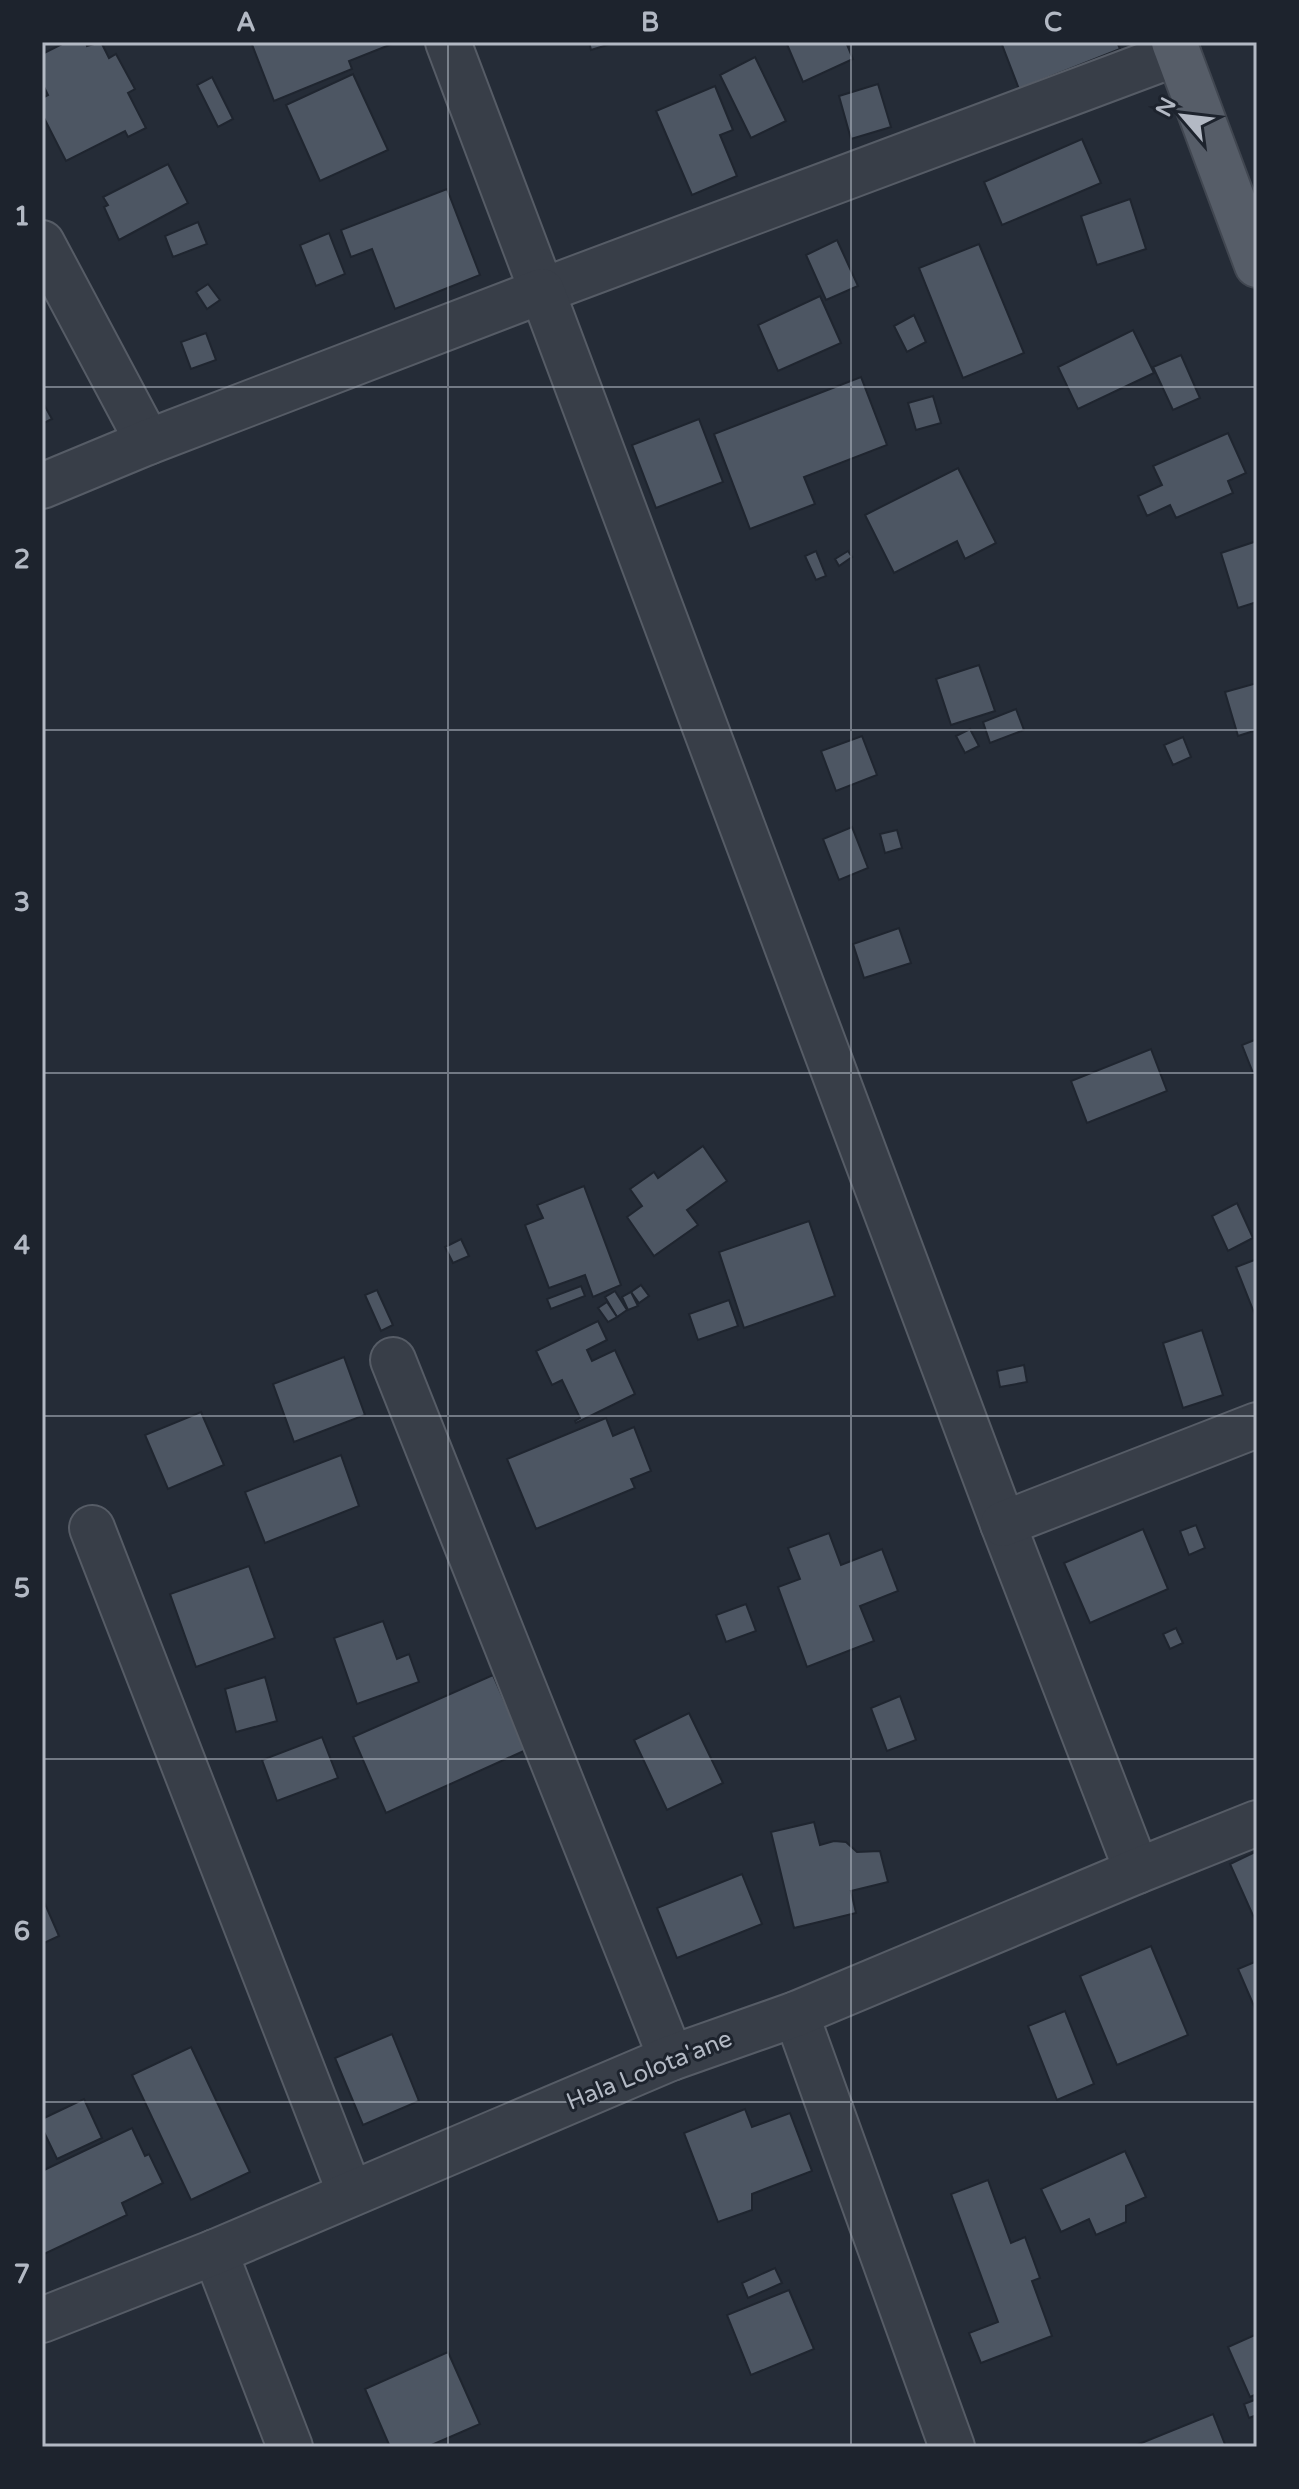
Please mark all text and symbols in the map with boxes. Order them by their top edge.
text: A [236,7,256,38]
text: B [641,7,659,38]
text: C [1044,7,1062,38]
north arrow [1143,76,1223,156]
text: N [1151,93,1182,121]
text: 1 [14,201,30,232]
text: 2 [14,544,30,575]
text: 3 [14,887,30,918]
text: 4 [14,1230,30,1261]
text: 5 [14,1573,30,1604]
text: 6 [14,1916,30,1947]
street label: Hala Lolota'ane [562,2024,736,2117]
text: 7 [14,2259,30,2290]

